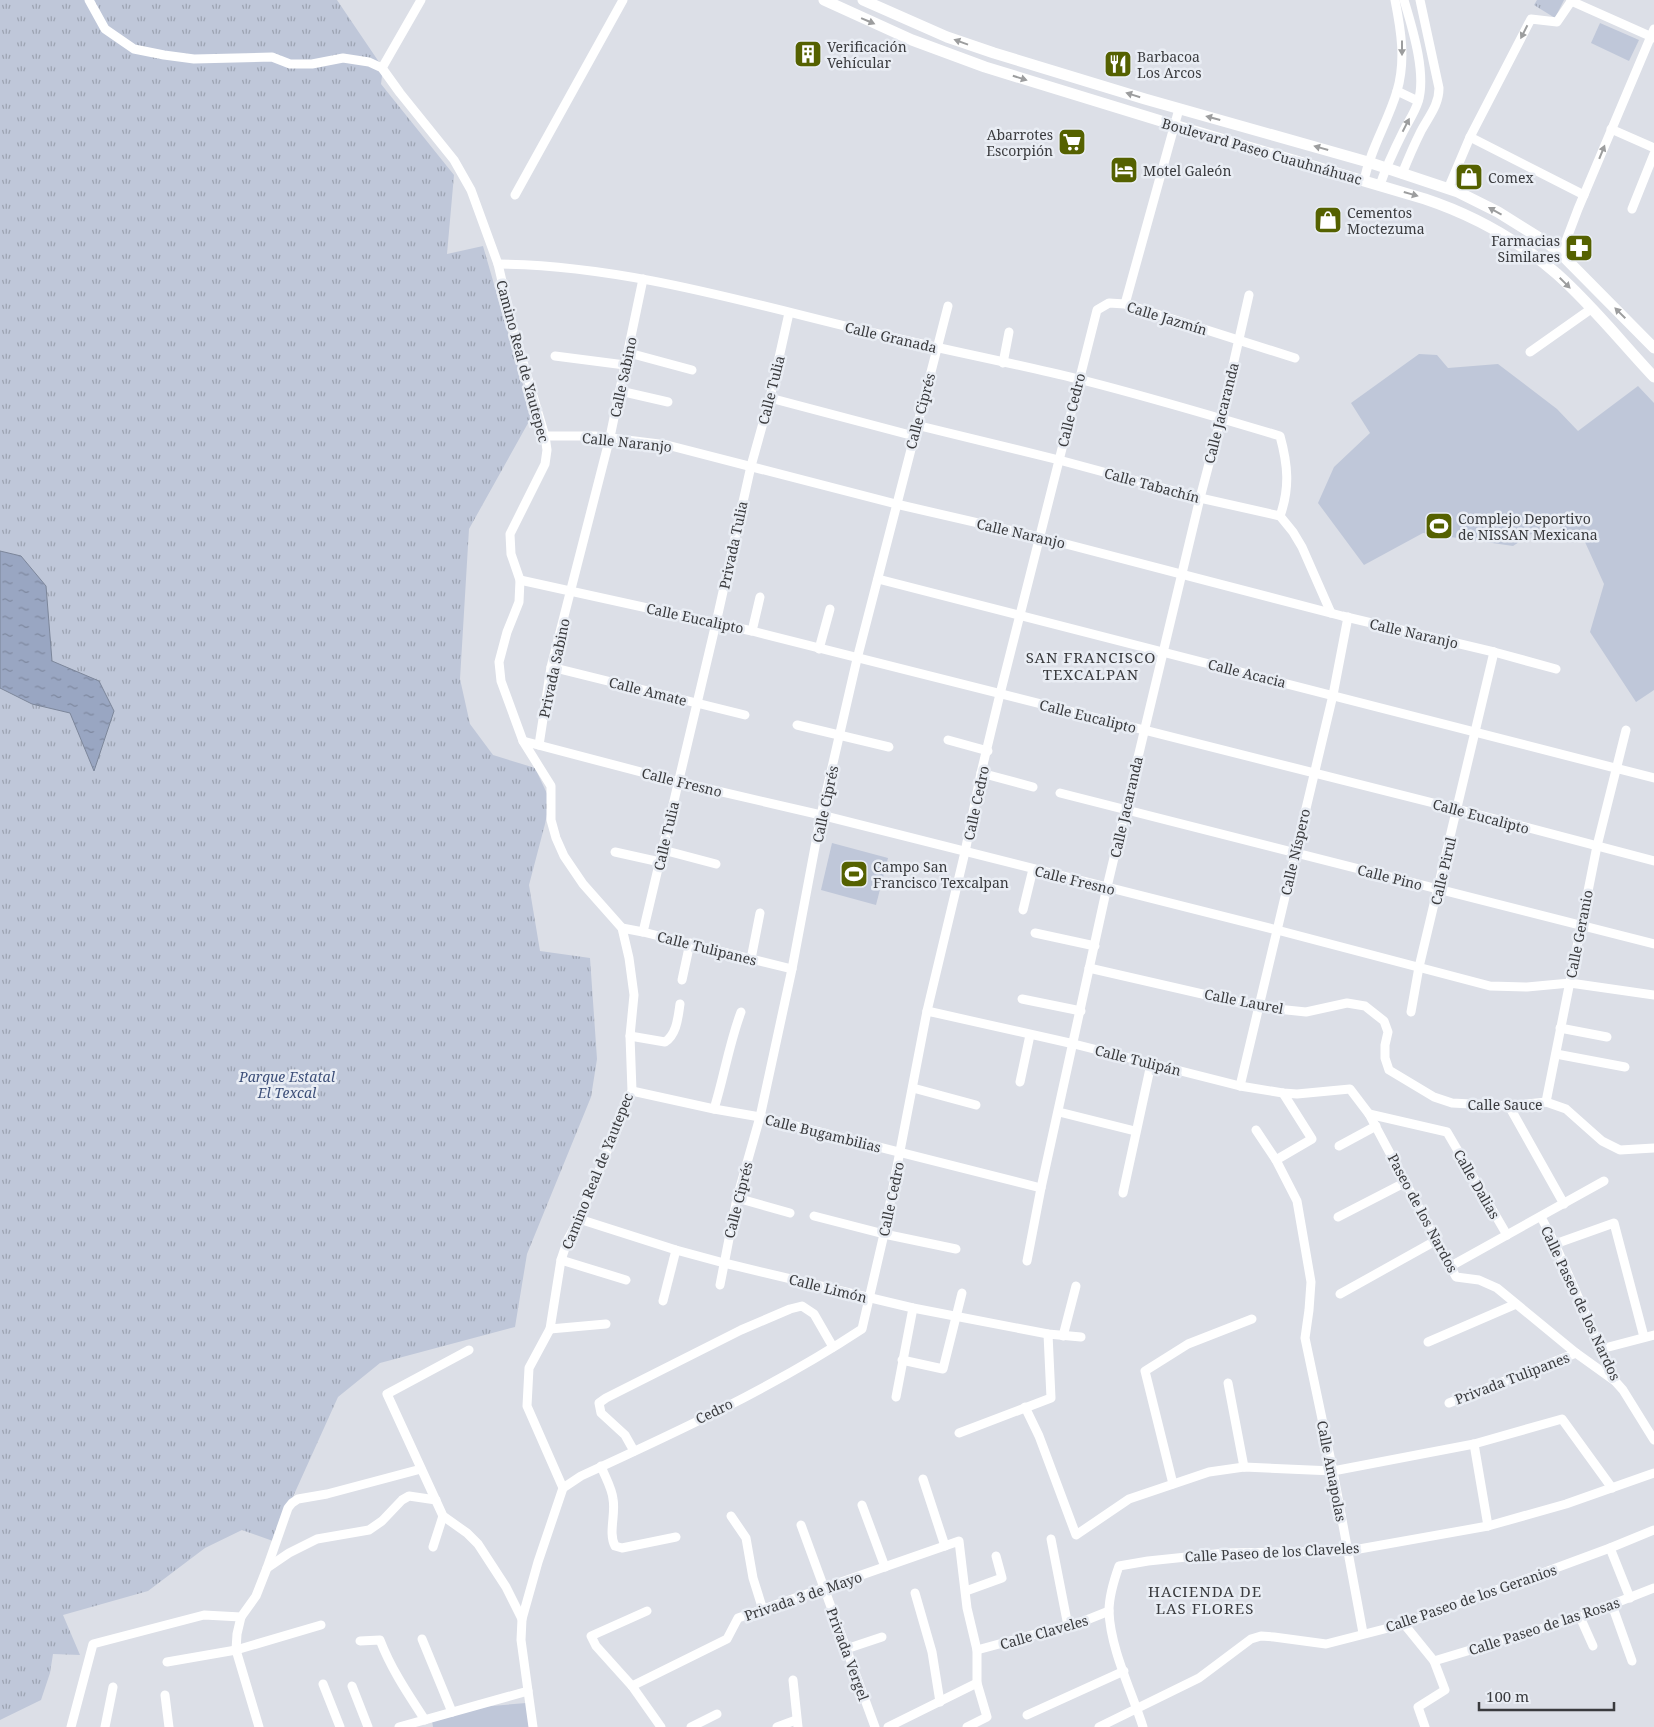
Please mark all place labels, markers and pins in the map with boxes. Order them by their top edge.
place label: Verificación Vehícular [827,37,907,72]
building icon: Verificación Vehícular [793,39,823,69]
place label: Barbacoa Los Arcos [1137,47,1202,82]
restaurant icon: Barbacoa Los Arcos [1103,49,1133,79]
place label: Abarrotes Escorpión [986,125,1053,160]
supermarket icon: Abarrotes Escorpión [1057,127,1087,157]
hotel icon: Motel Galeón [1109,155,1139,185]
place label: Motel Galeón [1143,161,1231,180]
shop icon: Comex [1454,162,1484,192]
place label: Comex [1488,168,1534,187]
place label: Cementos Moctezuma [1347,203,1425,238]
shop icon: Cementos Moctezuma [1313,205,1343,235]
place label: Farmacias Similares [1491,231,1560,266]
pharmacy icon: Farmacias Similares [1564,233,1594,263]
place label: Complejo Deportivo de NISSAN Mexicana [1458,509,1598,544]
sports icon: Complejo Deportivo de NISSAN Mexicana [1424,511,1454,541]
place label: Campo San Francisco Texcalpan [873,857,1009,892]
sports icon: Campo San Francisco Texcalpan [839,859,869,889]

